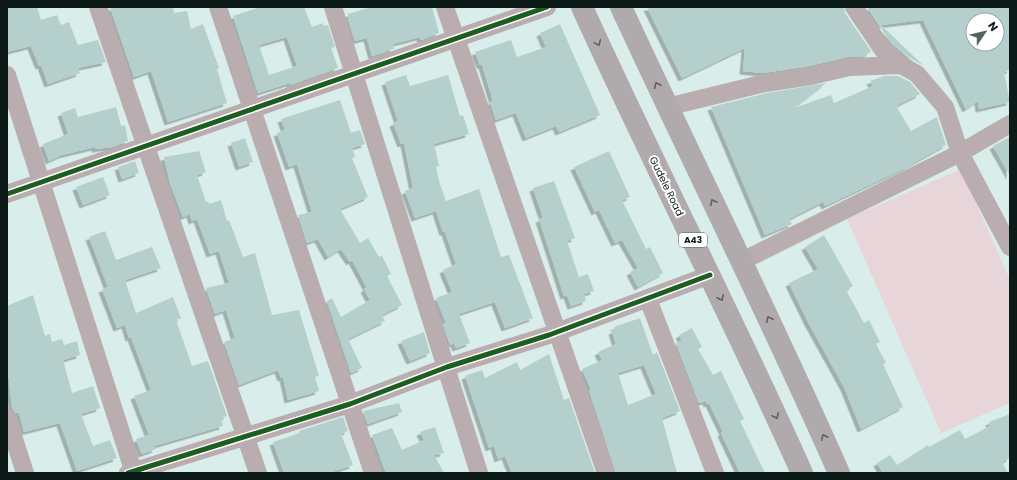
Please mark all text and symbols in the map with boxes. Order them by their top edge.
north arrow [965,12,1005,52]
text: N [984,18,1002,34]
one-way arrow [593,38,601,46]
one-way arrow [654,81,662,89]
street label: Gudele Road [646,154,687,218]
one-way arrow [711,199,718,206]
road number: A43 [679,233,707,247]
one-way arrow [716,294,724,302]
one-way arrow [766,316,774,324]
one-way arrow [771,412,779,420]
one-way arrow [820,434,828,441]

